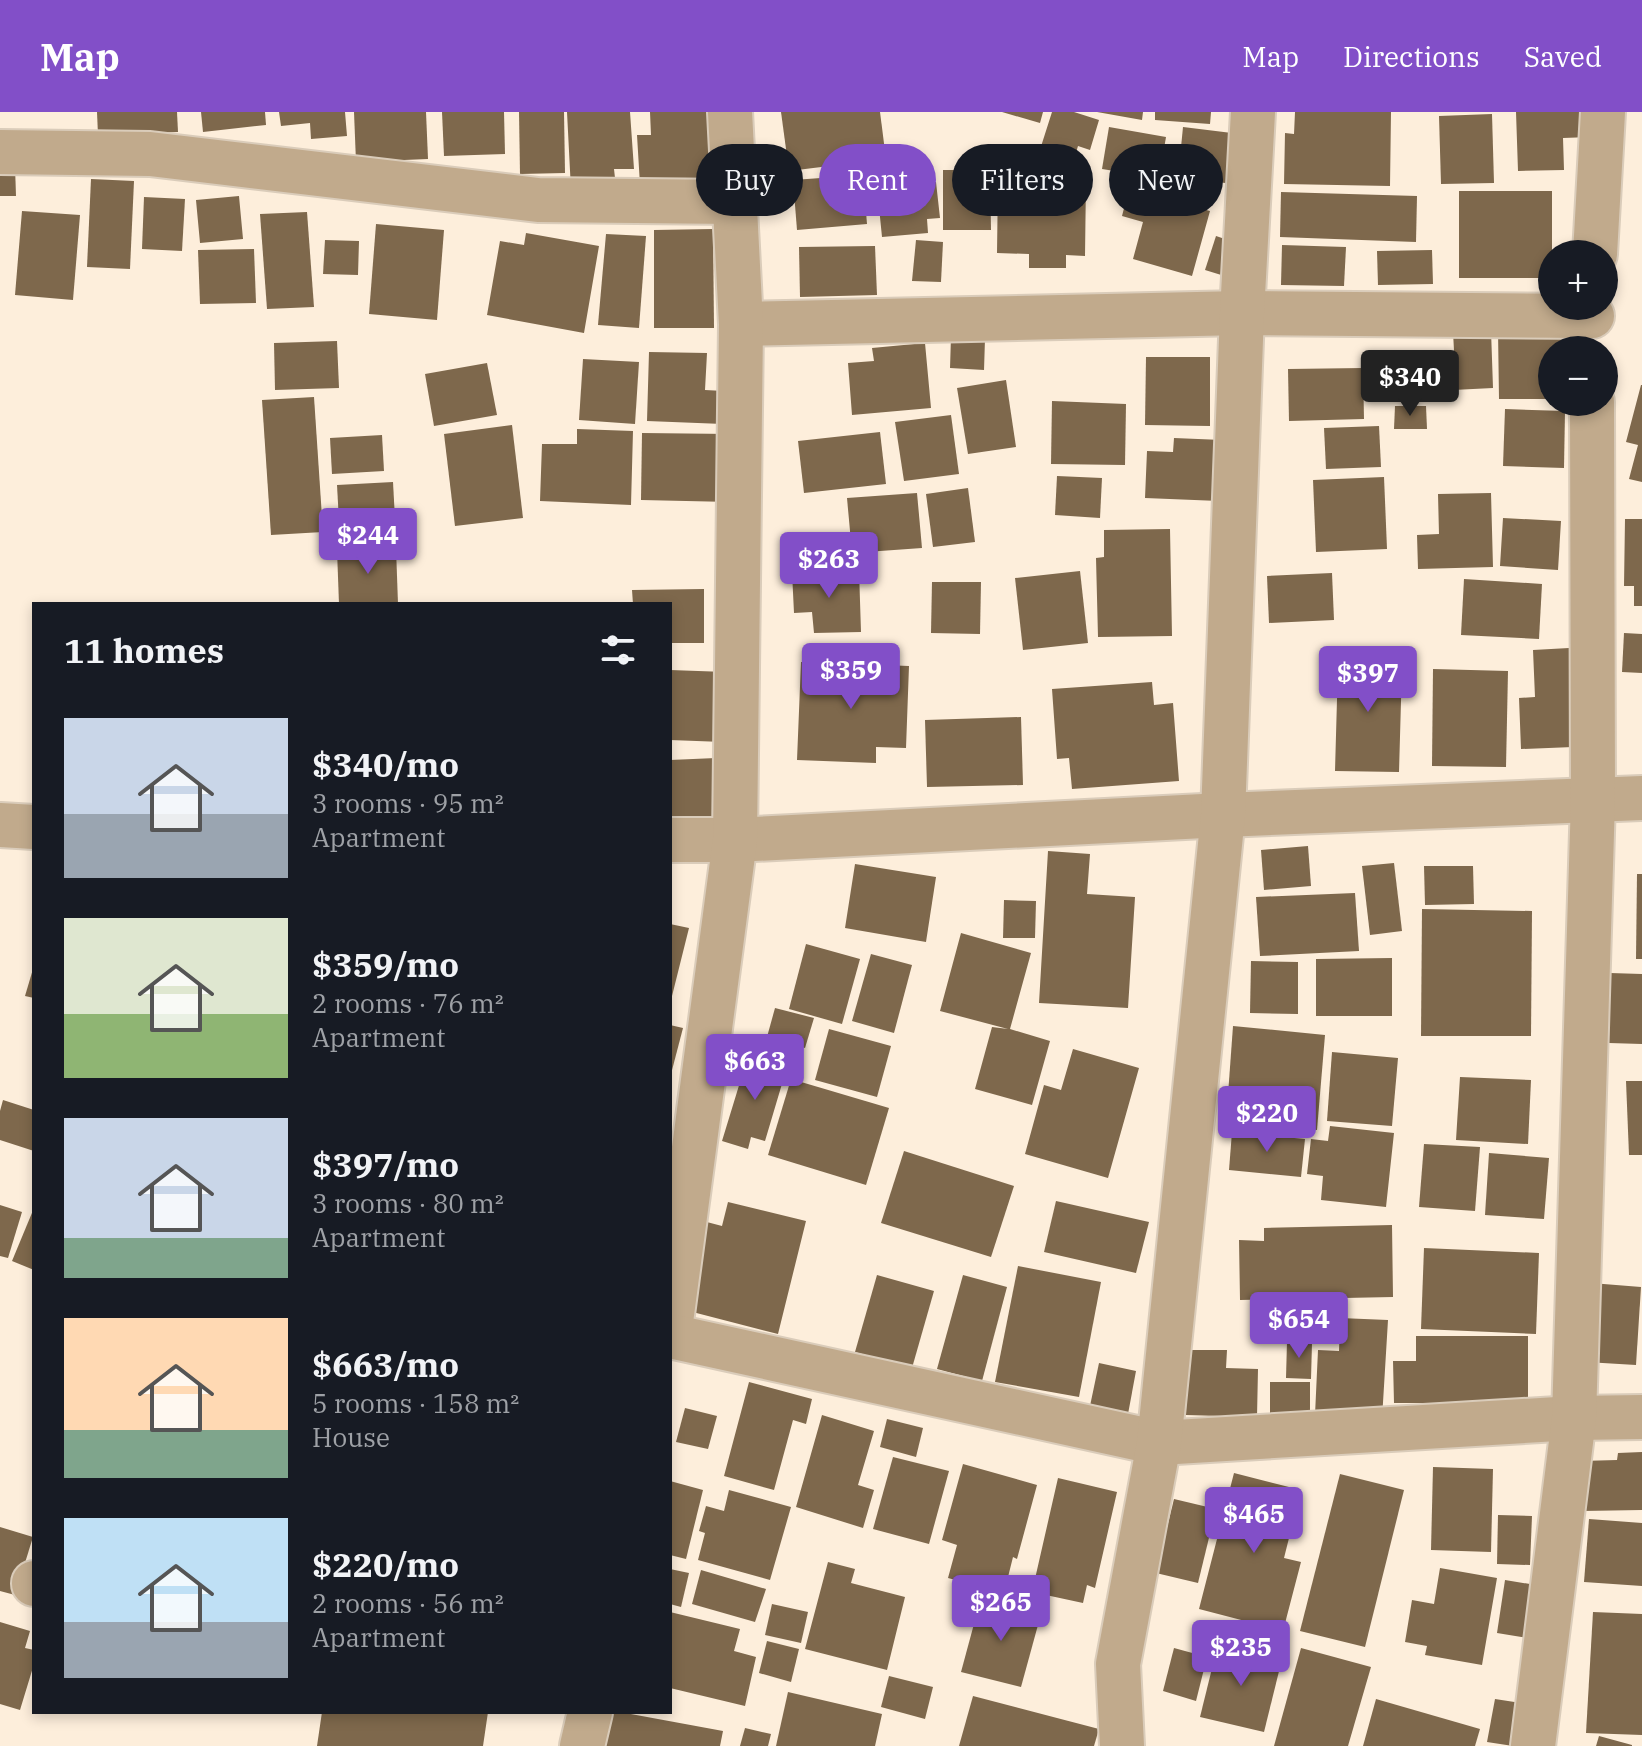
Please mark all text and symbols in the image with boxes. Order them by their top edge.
text: Map [40,32,120,81]
text: Map [1242,38,1299,75]
text: Directions [1343,38,1480,75]
text: Saved [1524,38,1602,75]
chip: Buy [696,144,803,216]
chip: Rent [819,144,936,216]
chip: Filters [952,144,1093,216]
chip: New [1109,144,1223,216]
map controls [1538,240,1618,416]
button: + [1538,240,1618,320]
button: − [1538,336,1618,416]
pin: $340 [1363,350,1457,418]
text: $340 [1379,359,1441,393]
pin: $244 [321,508,415,576]
text: $244 [337,517,399,551]
pin: $263 [782,532,876,600]
text: $263 [798,541,860,575]
text: 11 homes [64,628,224,672]
icon: filters [596,628,640,672]
pin: $359 [804,643,898,711]
pin: $397 [1321,646,1415,714]
text: $359 [820,652,882,686]
text: $397 [1337,655,1399,689]
text: $340/mo [312,742,459,786]
icon: home [128,750,224,846]
text: 3 rooms · 95 m² [312,786,504,820]
text: Apartment [312,820,445,854]
text: $359/mo [312,942,459,986]
icon: home [128,950,224,1046]
text: 2 rooms · 76 m² [312,986,504,1020]
text: Apartment [312,1020,445,1054]
pin: $663 [708,1034,802,1102]
text: $663 [724,1043,786,1077]
pin: $220 [1220,1086,1314,1154]
text: $220 [1236,1095,1298,1129]
text: $397/mo [312,1142,459,1186]
icon: home [128,1150,224,1246]
text: 3 rooms · 80 m² [312,1186,504,1220]
text: Apartment [312,1220,445,1254]
pin: $654 [1252,1292,1346,1360]
text: $654 [1268,1301,1330,1335]
text: $663/mo [312,1342,459,1386]
icon: home [128,1350,224,1446]
text: 5 rooms · 158 m² [312,1386,519,1420]
text: House [312,1420,390,1454]
pin: $465 [1207,1487,1301,1555]
text: $465 [1223,1496,1285,1530]
text: $220/mo [312,1542,459,1586]
icon: home [128,1550,224,1646]
pin: $265 [954,1575,1048,1643]
text: $265 [970,1584,1032,1618]
text: 2 rooms · 56 m² [312,1586,504,1620]
text: Apartment [312,1620,445,1654]
pin: $235 [1194,1620,1288,1688]
text: $235 [1210,1629,1272,1663]

